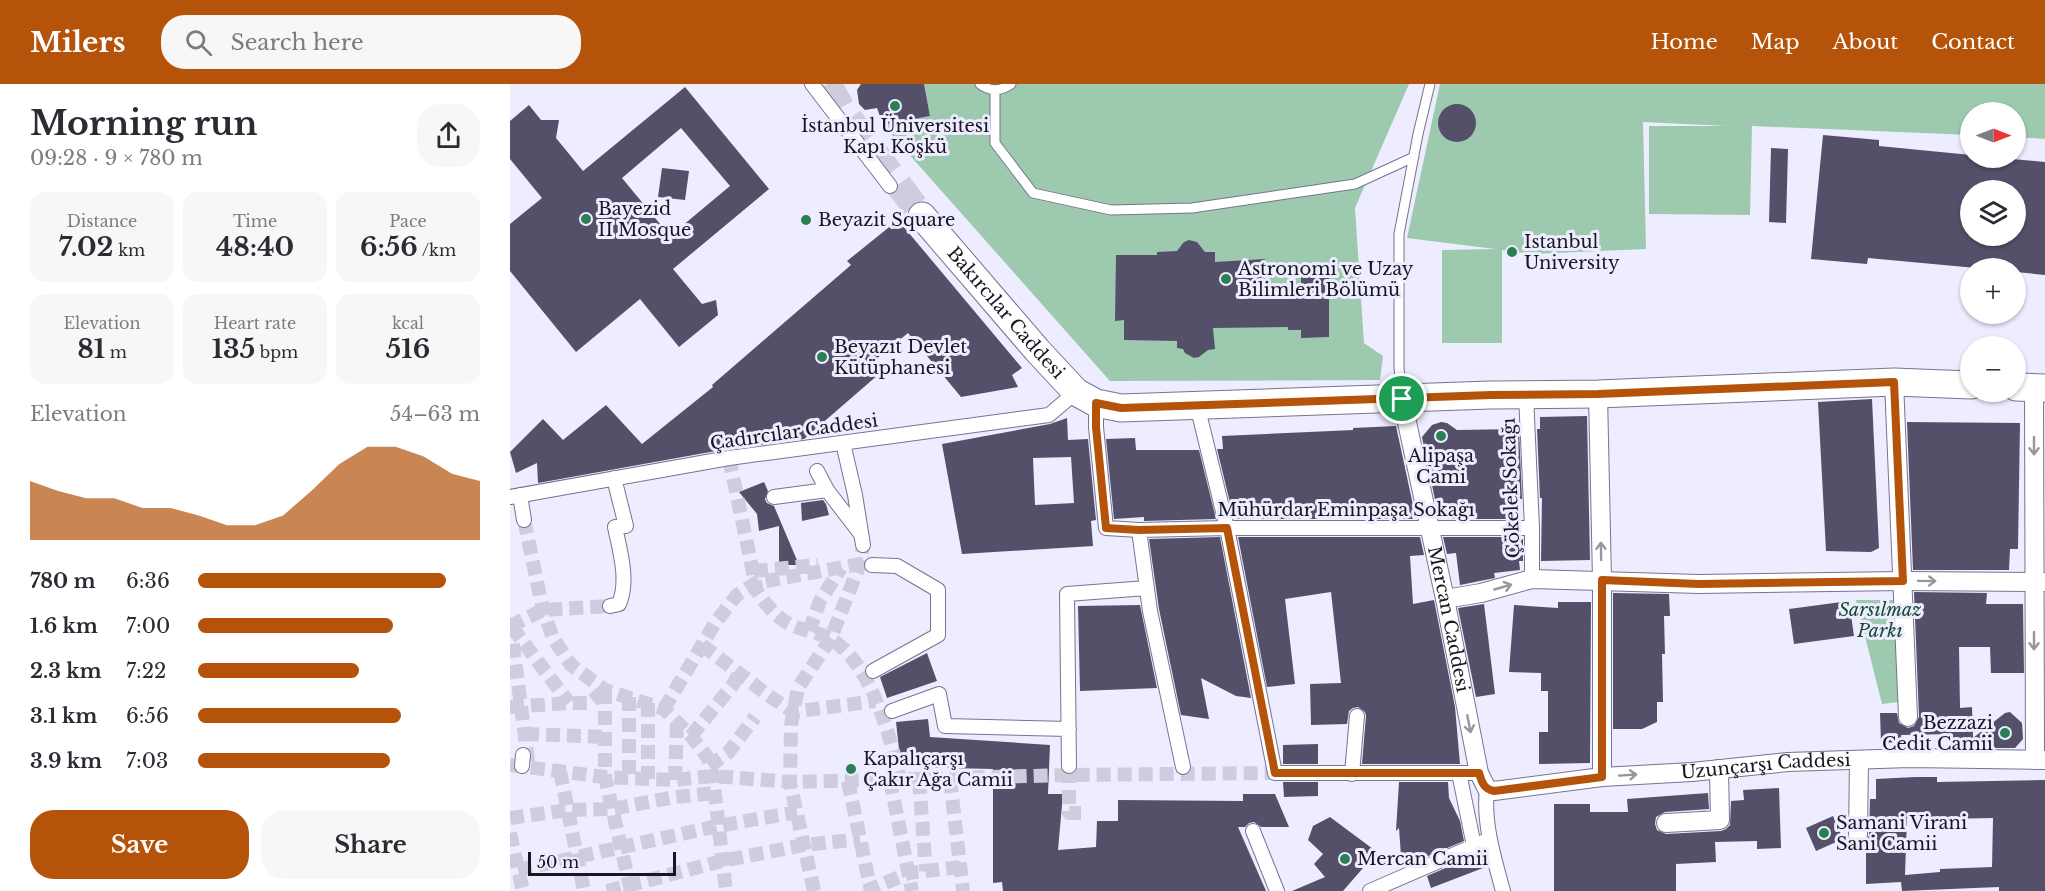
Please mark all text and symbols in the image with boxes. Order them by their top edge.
search box [161,15,581,69]
text: Milers [30,25,125,60]
icon: search [182,26,215,59]
text: Search here [230,29,364,56]
text: Home [1651,29,1718,55]
text: Map [1751,29,1799,55]
text: About [1832,29,1898,55]
text: Contact [1931,29,2015,55]
marker: İstanbul Üniversitesi Kapı Köşkü [888,99,902,113]
north arrow [1960,102,2026,168]
map controls [1960,102,2026,402]
text: Morning run [30,103,258,144]
button: share [417,104,480,167]
place label: İstanbul Üniversitesi Kapı Köşkü [801,114,989,158]
text: 09:28 · 9 × 780 m [30,146,203,170]
button: layers [1960,180,2026,246]
place label: Bayezid II Mosque [598,198,691,241]
place label: Beyazit Square [818,209,955,231]
text: Distance [67,211,137,231]
text: Time [233,211,277,231]
text: Pace [389,211,427,231]
marker: Bayezid II Mosque [579,212,593,226]
marker: Beyazit Square [799,213,813,227]
text: 7.02 [59,231,114,263]
text: 48:40 [216,231,294,263]
text: 6:56 [360,231,418,263]
place label: Istanbul University [1524,231,1620,274]
text: km [114,240,145,260]
text: /km [418,240,456,260]
street label: Bakırcılar Caddesi [942,242,1069,383]
marker: Istanbul University [1505,245,1519,259]
place label: Astronomi ve Uzay Bilimleri Bölümü [1237,258,1414,301]
button: + [1960,258,2026,324]
marker: Astronomi ve Uzay Bilimleri Bölümü [1219,272,1233,286]
text: Elevation [63,313,141,333]
text: Heart rate [214,313,296,333]
text: kcal [392,313,424,333]
text: 81 [77,333,105,365]
text: 135 [212,333,255,365]
text: 516 [386,333,430,365]
place label: Beyazıt Devlet Kütüphanesi [834,336,967,379]
button: − [1960,336,2026,402]
text: m [105,342,127,362]
text: bpm [255,342,298,362]
marker: Beyazıt Devlet Kütüphanesi [815,350,829,364]
pin [1376,373,1427,424]
icon: arrive [1385,382,1418,415]
text: Elevation [30,402,127,426]
text: 54–63 m [390,402,480,426]
street label: Çadırcılar Caddesi [709,409,879,455]
street label: Çökelek Sokağı [1498,417,1524,559]
marker: Alipaşa Cami [1434,429,1448,443]
one-way arrow [2028,436,2040,456]
place label: Alipaşa Cami [1407,445,1474,488]
street label: Mühürdar Eminpaşa Sokağı [1217,499,1475,521]
one-way arrow [1595,541,1607,561]
street label: Mercan Caddesi [1423,544,1474,694]
text: 780 m [30,569,96,593]
text: 6:36 [126,569,170,593]
one-way arrow [1917,575,1937,587]
one-way arrow [1493,581,1512,592]
park label: Sarsılmaz Parkı [1838,599,1922,642]
text: 1.6 km [30,614,98,638]
text: 7:00 [126,614,170,638]
one-way arrow [2028,631,2040,651]
text: 2.3 km [30,659,102,683]
text: 7:22 [126,659,166,683]
text: 3.1 km [30,704,97,728]
text: 6:56 [126,704,169,728]
place label: Bezzazi Cedit Camii [1882,712,1993,755]
one-way arrow [1464,714,1475,733]
marker: Bezzazi Cedit Camii [1998,726,2012,740]
place label: Kapalıçarşı Çakır Ağa Camii [863,748,1013,791]
text: 3.9 km [30,749,102,773]
text: 7:03 [126,749,168,773]
street label: Uzunçarşı Caddesi [1680,749,1851,784]
marker: Kapalıçarşı Çakır Ağa Camii [844,762,858,776]
one-way arrow [1618,770,1638,781]
button: Save [30,810,249,879]
button: Share [261,810,480,879]
place label: Samani Virani Sani Camii [1836,812,1967,855]
marker: Samani Virani Sani Camii [1817,826,1831,840]
place label: Mercan Camii [1357,848,1488,870]
scale bar [528,849,676,876]
text: 50 m [537,852,579,872]
marker: Mercan Camii [1338,852,1352,866]

